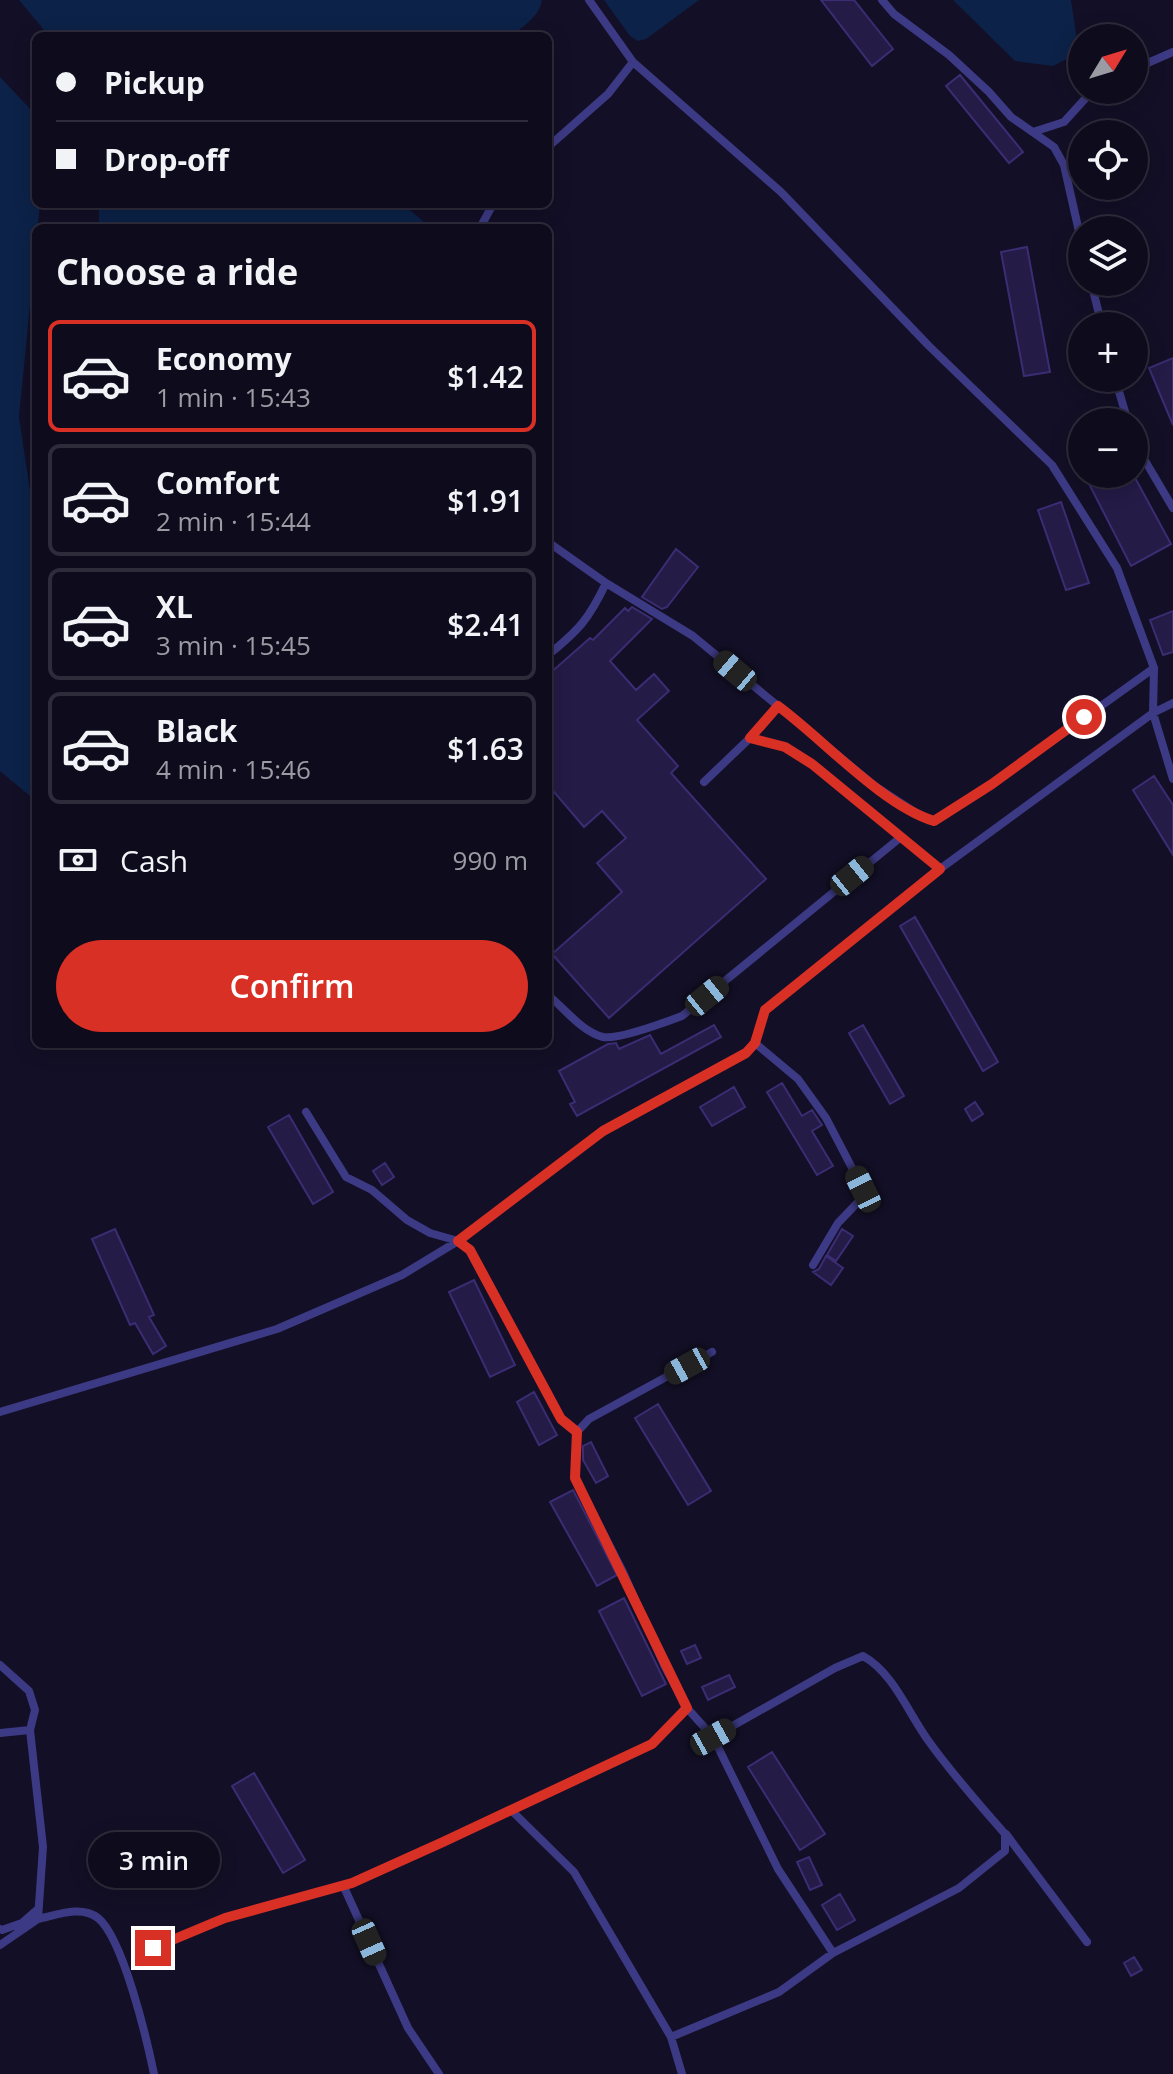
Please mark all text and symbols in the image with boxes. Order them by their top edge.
north arrow [1068,24,1148,104]
map controls [1068,24,1148,488]
text: Pickup [104,62,205,103]
button: locate [1068,120,1148,200]
text: Drop-off [104,139,229,180]
button: layers [1068,216,1148,296]
text: Choose a ride [56,247,298,296]
button: + [1068,312,1148,392]
text: Economy [156,338,292,379]
icon: car [60,340,132,412]
text: $1.42 [447,356,524,397]
text: 1 min · 15:43 [156,379,311,415]
button: − [1068,408,1148,488]
text: Comfort [156,462,280,503]
icon: car [60,464,132,536]
text: $1.91 [447,480,524,521]
text: 2 min · 15:44 [156,503,311,539]
text: XL [156,586,193,627]
icon: car [60,588,132,660]
text: $2.41 [447,604,524,645]
text: 3 min · 15:45 [156,627,311,663]
car [709,646,761,696]
route start [1066,699,1102,735]
text: Black [156,710,237,751]
icon: car [60,712,132,784]
text: $1.63 [447,728,524,769]
text: 4 min · 15:46 [156,751,311,787]
icon: cash [56,838,100,882]
text: Cash [120,840,188,881]
text: 990 m [453,842,528,878]
car [826,852,878,900]
button: Confirm [56,940,528,1032]
car [681,972,733,1020]
car [842,1162,884,1216]
car [660,1344,714,1388]
car [686,1715,740,1759]
callout: 3 min [87,1832,219,1888]
text: 3 min [119,1842,189,1878]
car [348,1915,390,1969]
route end [135,1930,171,1966]

